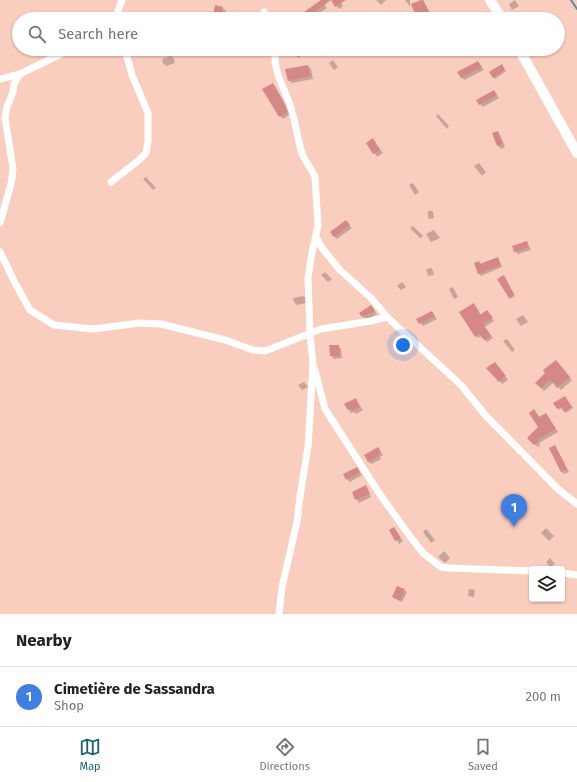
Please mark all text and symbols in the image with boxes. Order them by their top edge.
search box [12,12,565,56]
icon: search [26,23,48,45]
text: Search here [58,25,138,43]
your location [393,335,413,355]
pin: 1 [501,494,527,527]
map controls [529,566,565,602]
button: layers [529,566,565,602]
text: Nearby [16,630,71,651]
text: Cimetière de Sassandra [54,680,215,698]
text: 1 [26,689,32,704]
text: 200 m [525,689,561,704]
text: Shop [54,698,84,713]
tab: Map [79,736,101,773]
tab: Directions [259,736,310,773]
tab: Saved [468,736,498,773]

